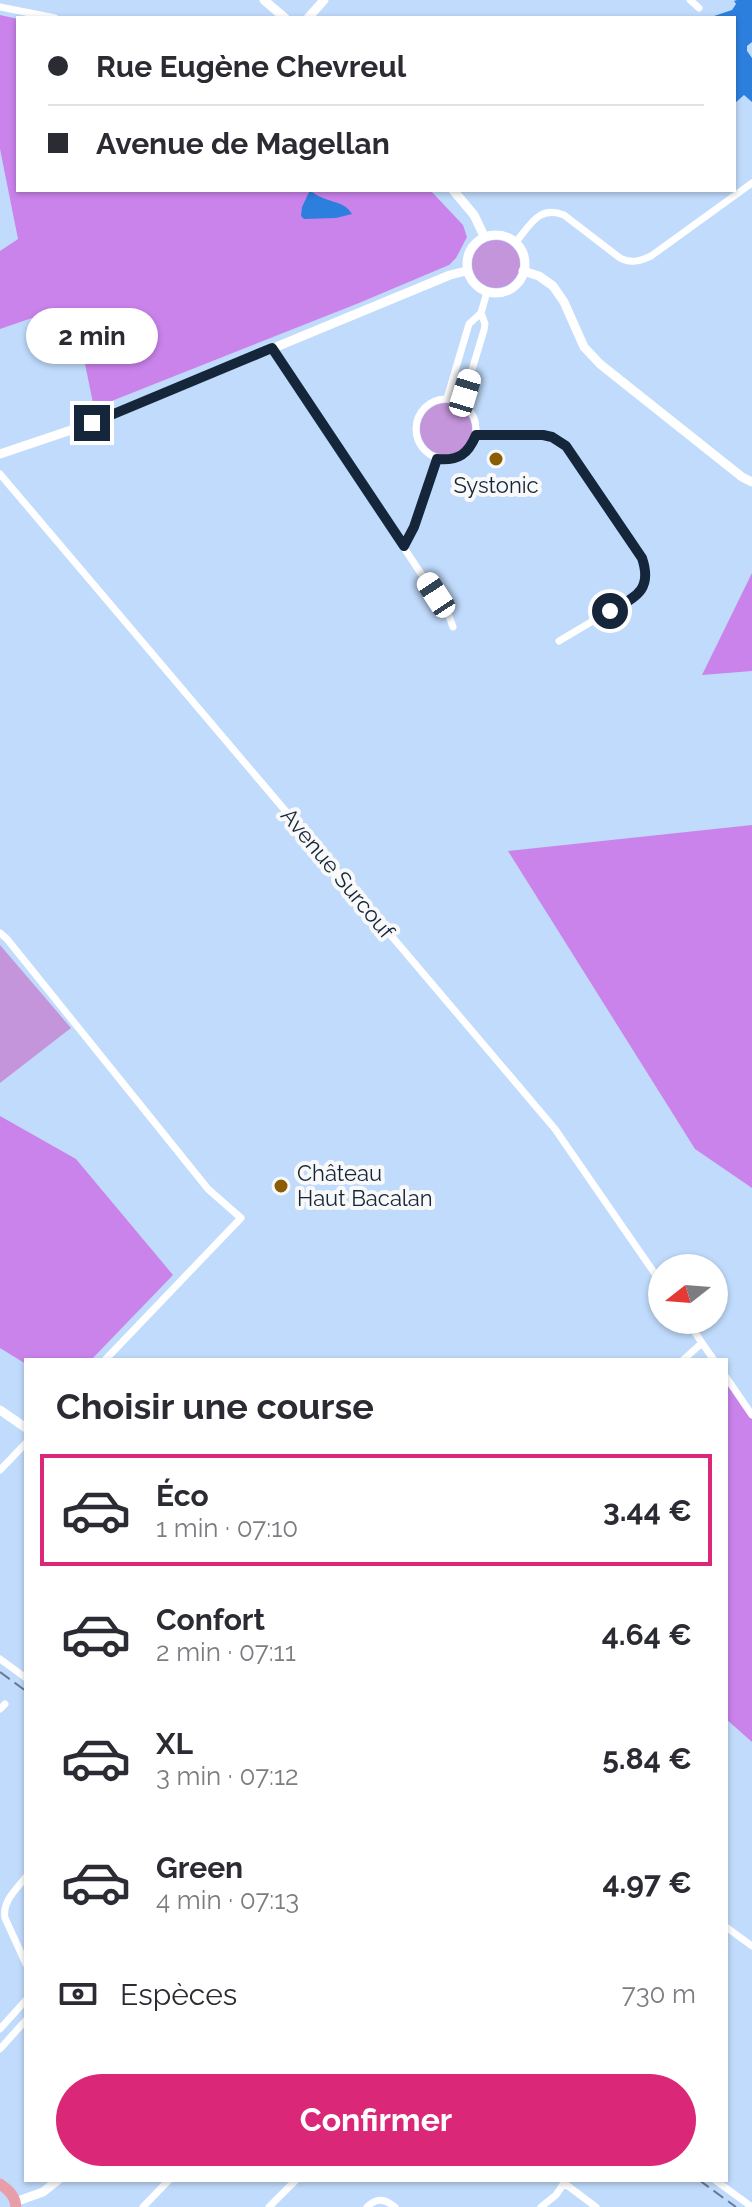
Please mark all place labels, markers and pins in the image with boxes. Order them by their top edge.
marker: Systonic [487,450,505,468]
place label: Systonic [453,472,539,498]
place label: Château Haut Bacalan [297,1160,433,1211]
marker: Château Haut Bacalan [272,1177,290,1195]

